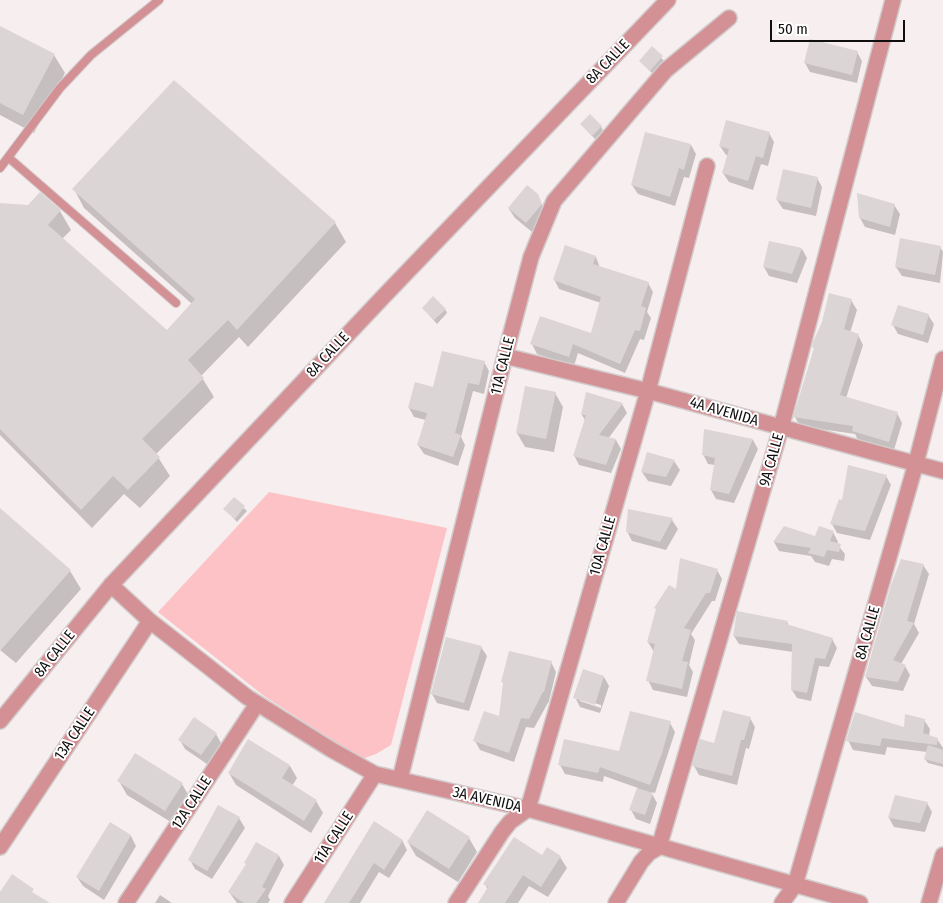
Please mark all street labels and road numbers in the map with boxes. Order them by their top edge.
street label: 8A CALLE [583,36,633,88]
street label: 8A CALLE [303,329,353,381]
street label: 11A CALLE [487,335,519,397]
street label: 4A AVENIDA [688,394,760,430]
street label: 9A CALLE [756,431,788,489]
street label: 10A CALLE [586,514,620,578]
street label: 8A CALLE [852,604,884,662]
street label: 8A CALLE [31,627,79,681]
street label: 13A CALLE [51,704,99,764]
street label: 12A CALLE [168,773,216,833]
street label: 3A AVENIDA [451,783,523,817]
street label: 11A CALLE [310,808,358,868]

